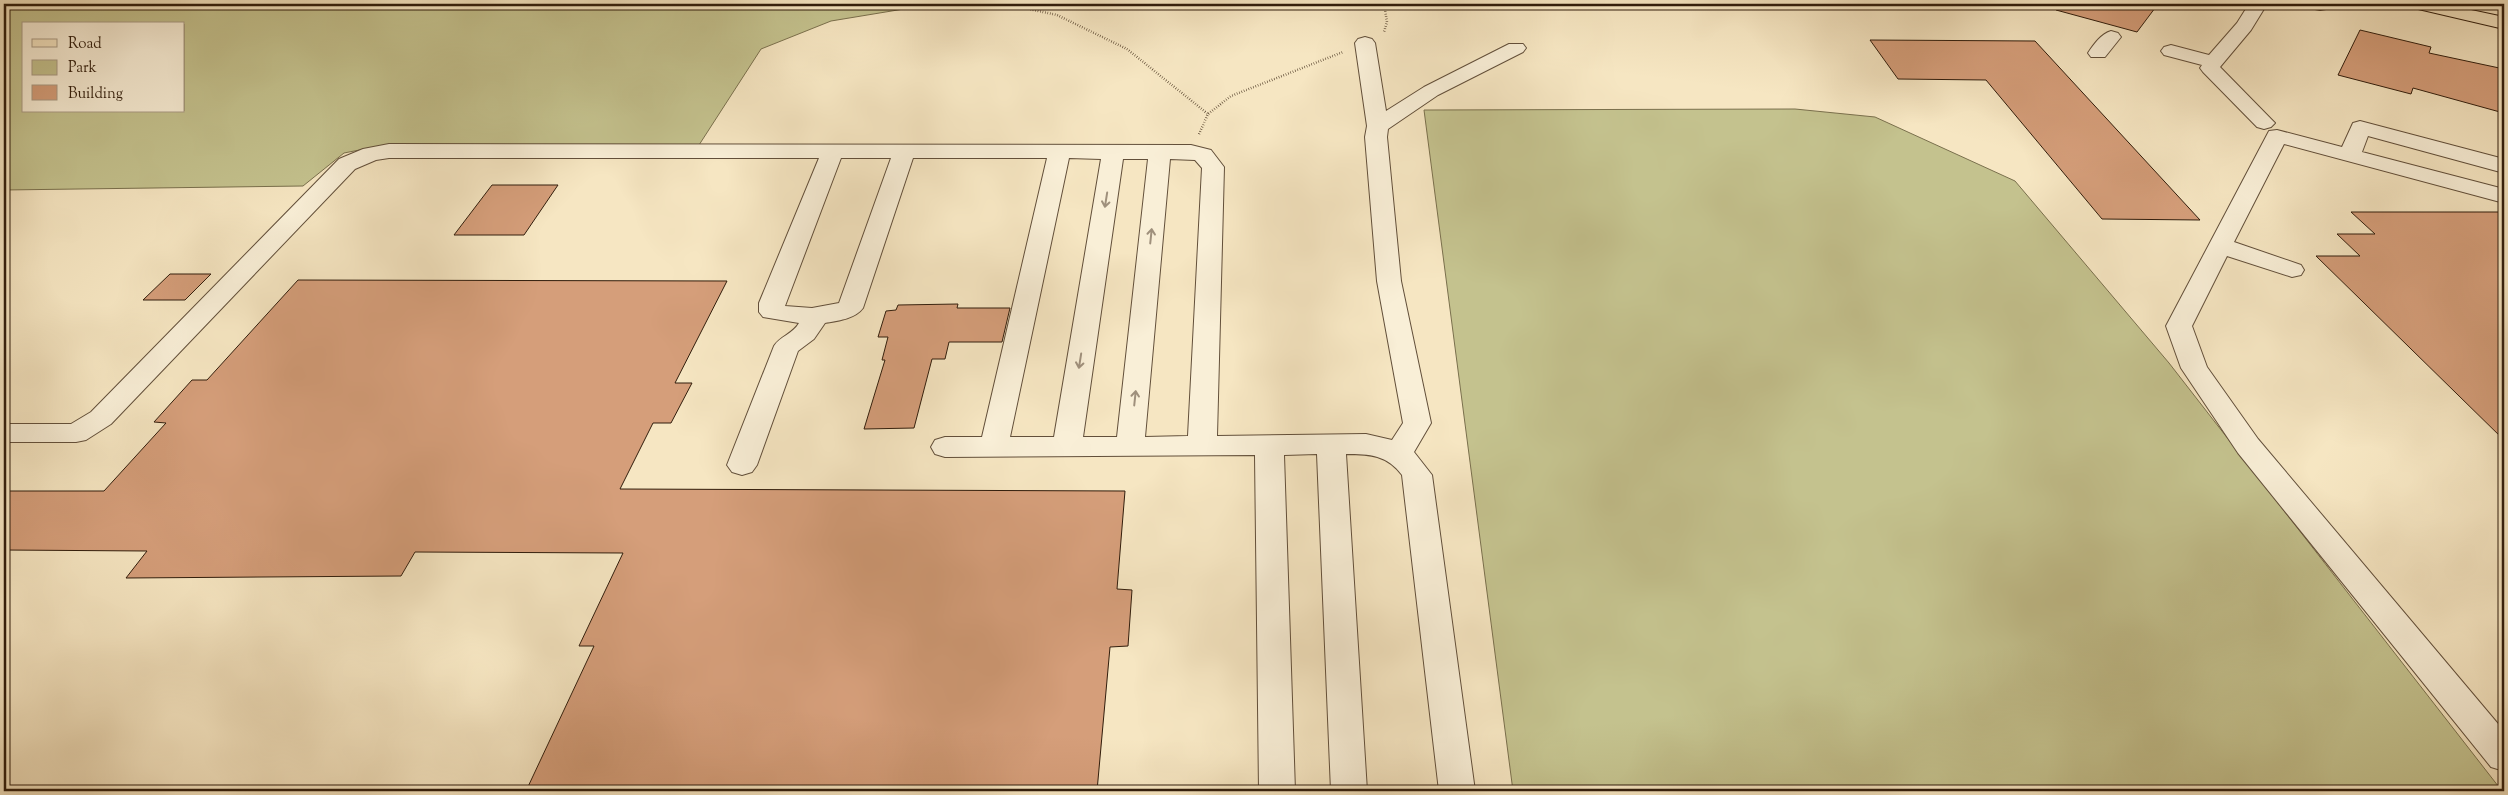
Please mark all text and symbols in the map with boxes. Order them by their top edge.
legend [22,22,185,112]
text: Road [68,34,102,55]
text: Park [68,58,97,79]
text: Building [68,84,123,105]
one-way arrow [1100,192,1110,208]
one-way arrow [1147,228,1156,244]
one-way arrow [1075,352,1085,368]
one-way arrow [1130,390,1140,406]

